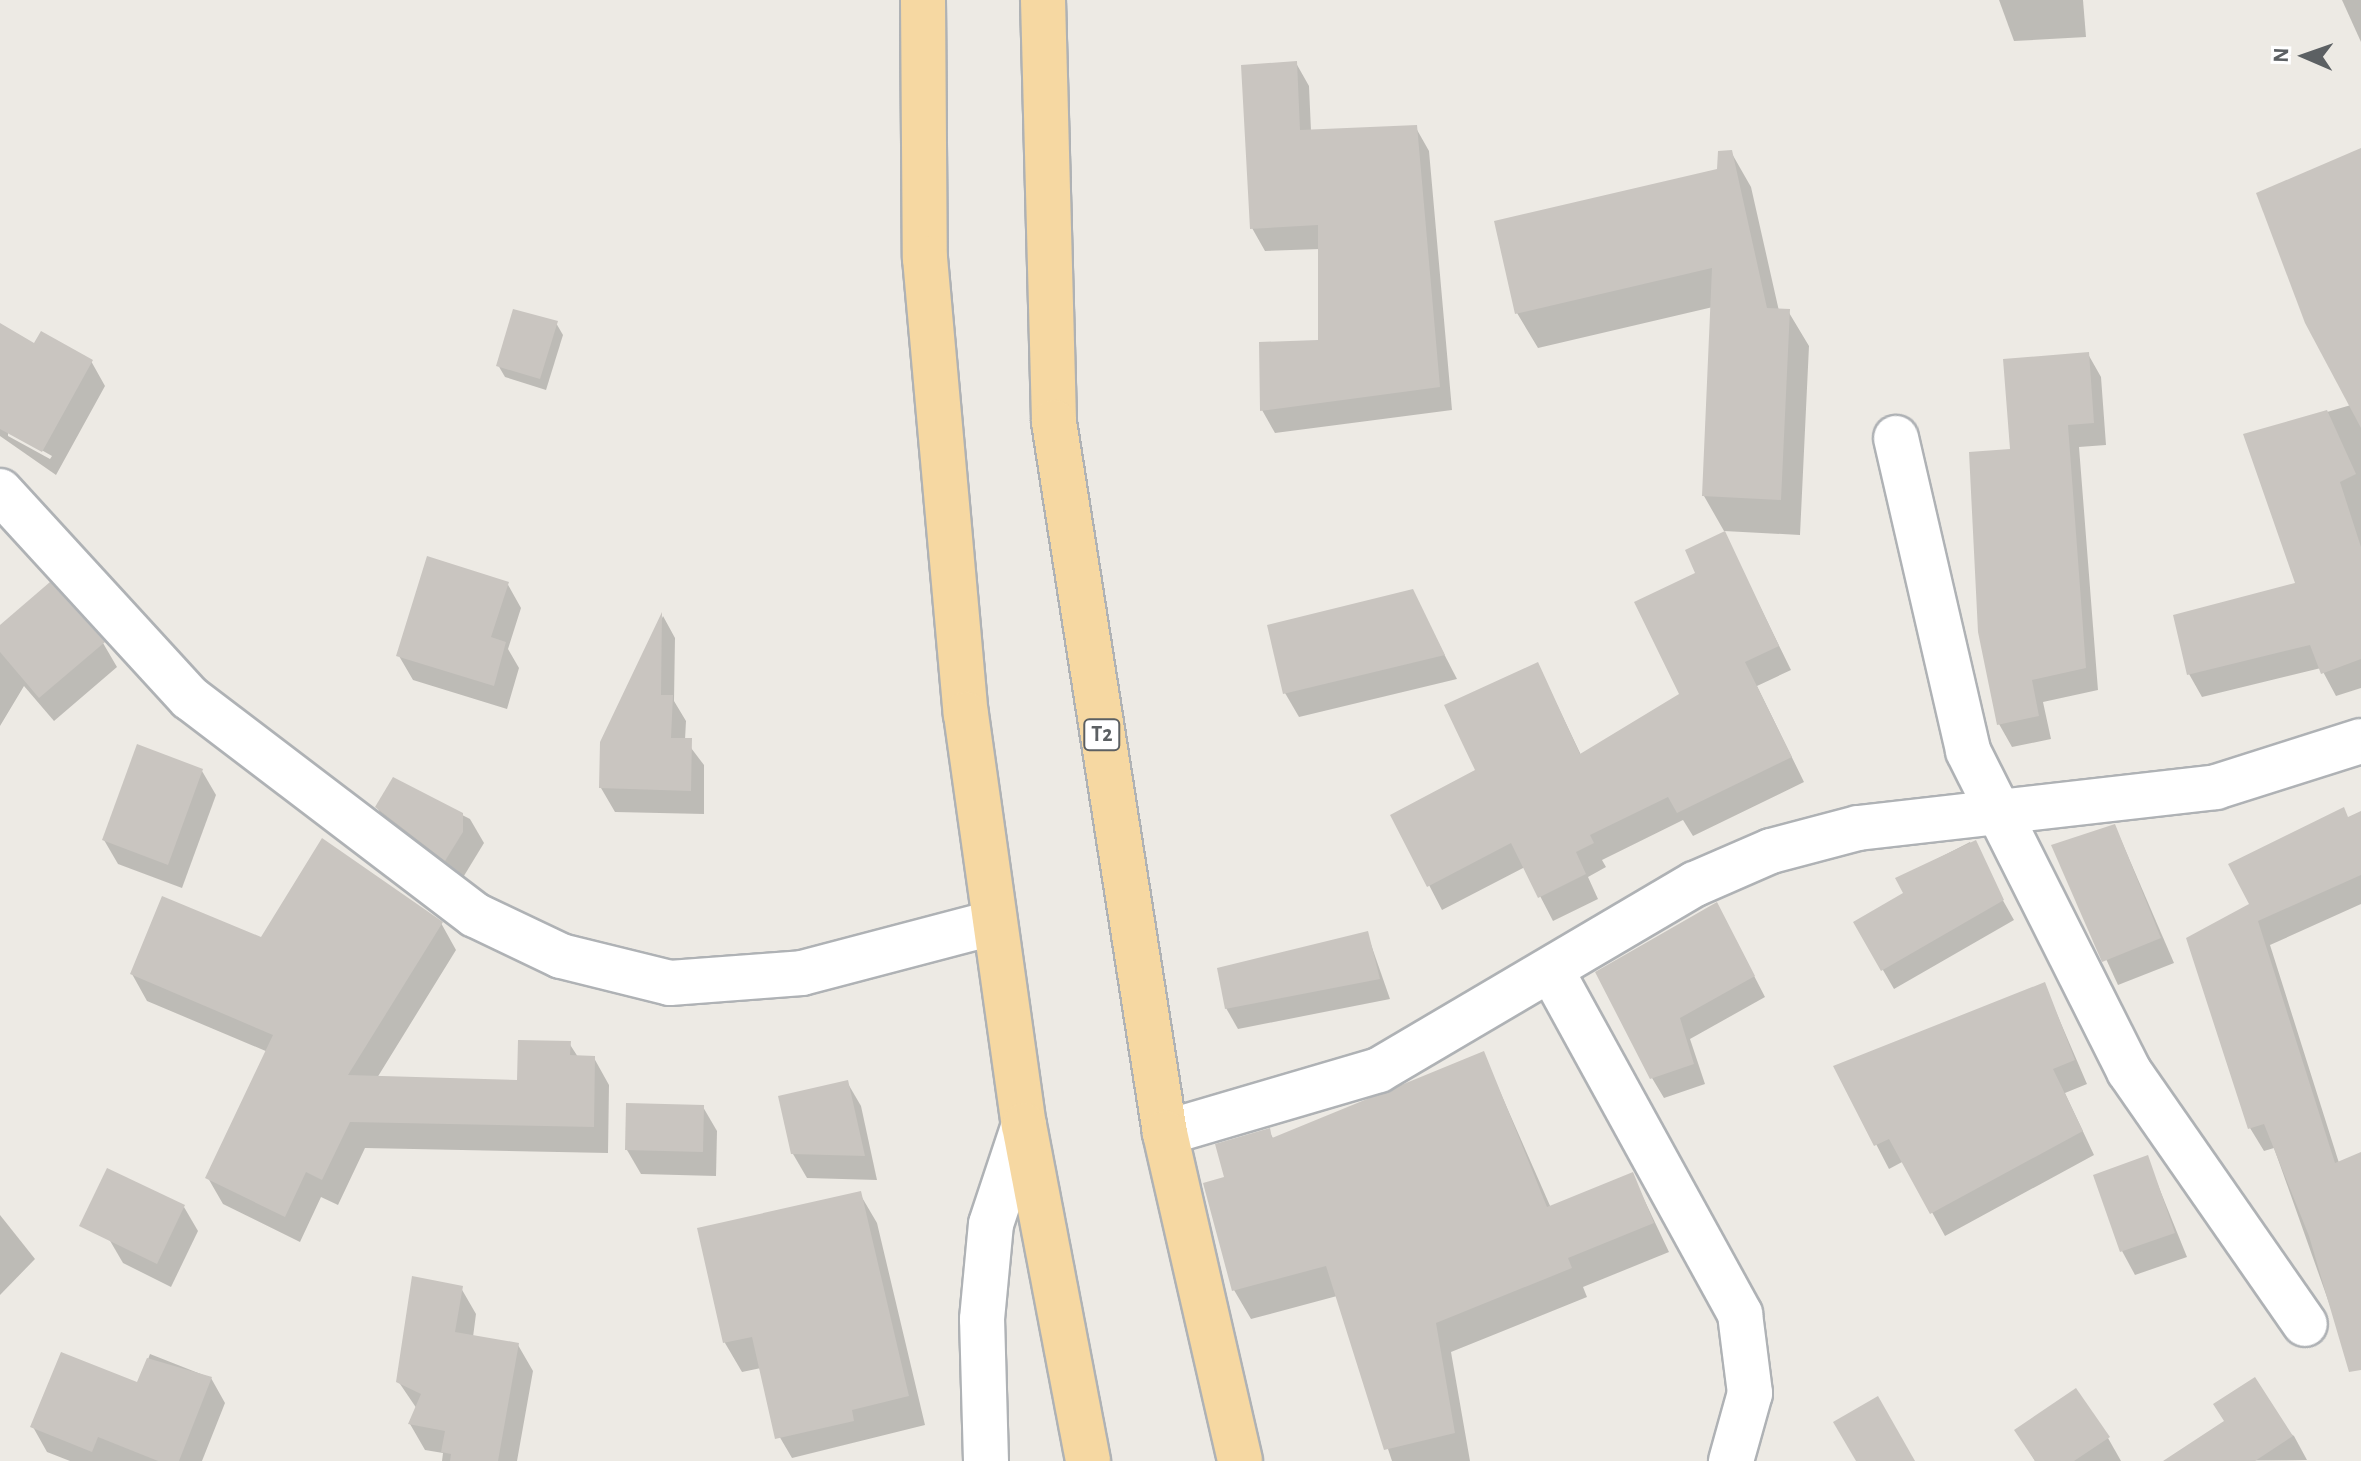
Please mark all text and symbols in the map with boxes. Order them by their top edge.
north arrow [2265,16,2345,96]
text: N [2270,47,2292,63]
road number: T2 [1082,717,1122,753]

